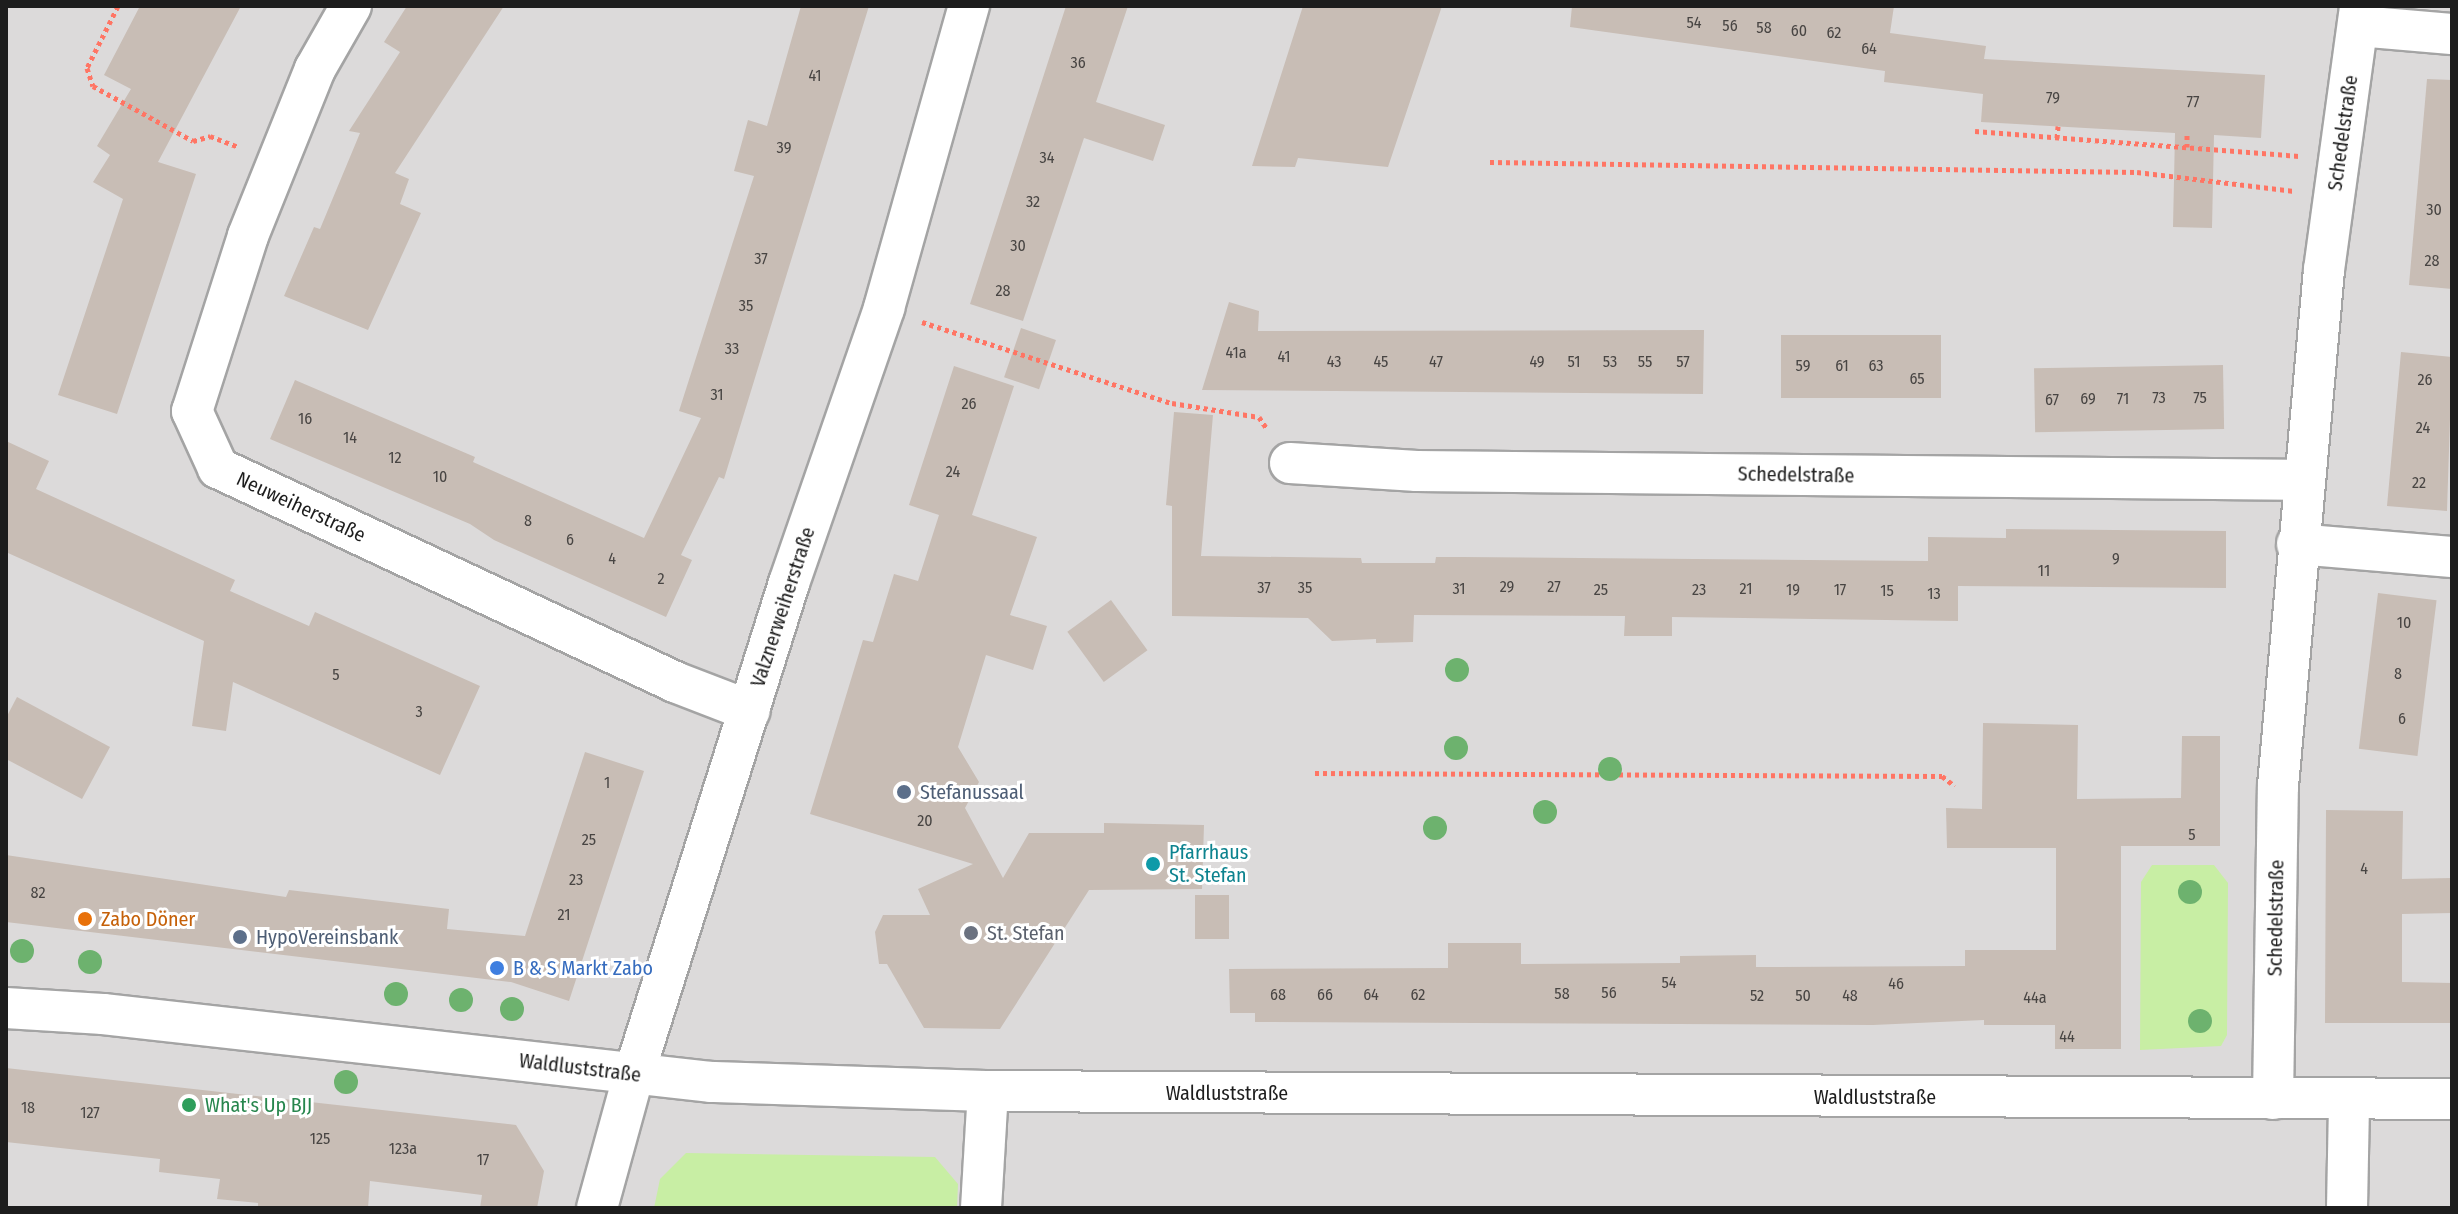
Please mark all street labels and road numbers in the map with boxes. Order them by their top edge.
street label: Schedelstraße [2323,74,2363,192]
street label: Schedelstraße [1737,462,1855,488]
street label: Neuweiherstraße [233,467,369,547]
street label: Valznerweiherstraße [746,524,820,690]
street label: Schedelstraße [2263,859,2289,977]
street label: Waldluststraße [518,1049,642,1087]
street label: Waldluststraße [1166,1081,1288,1105]
street label: Waldluststraße [1814,1085,1936,1109]

